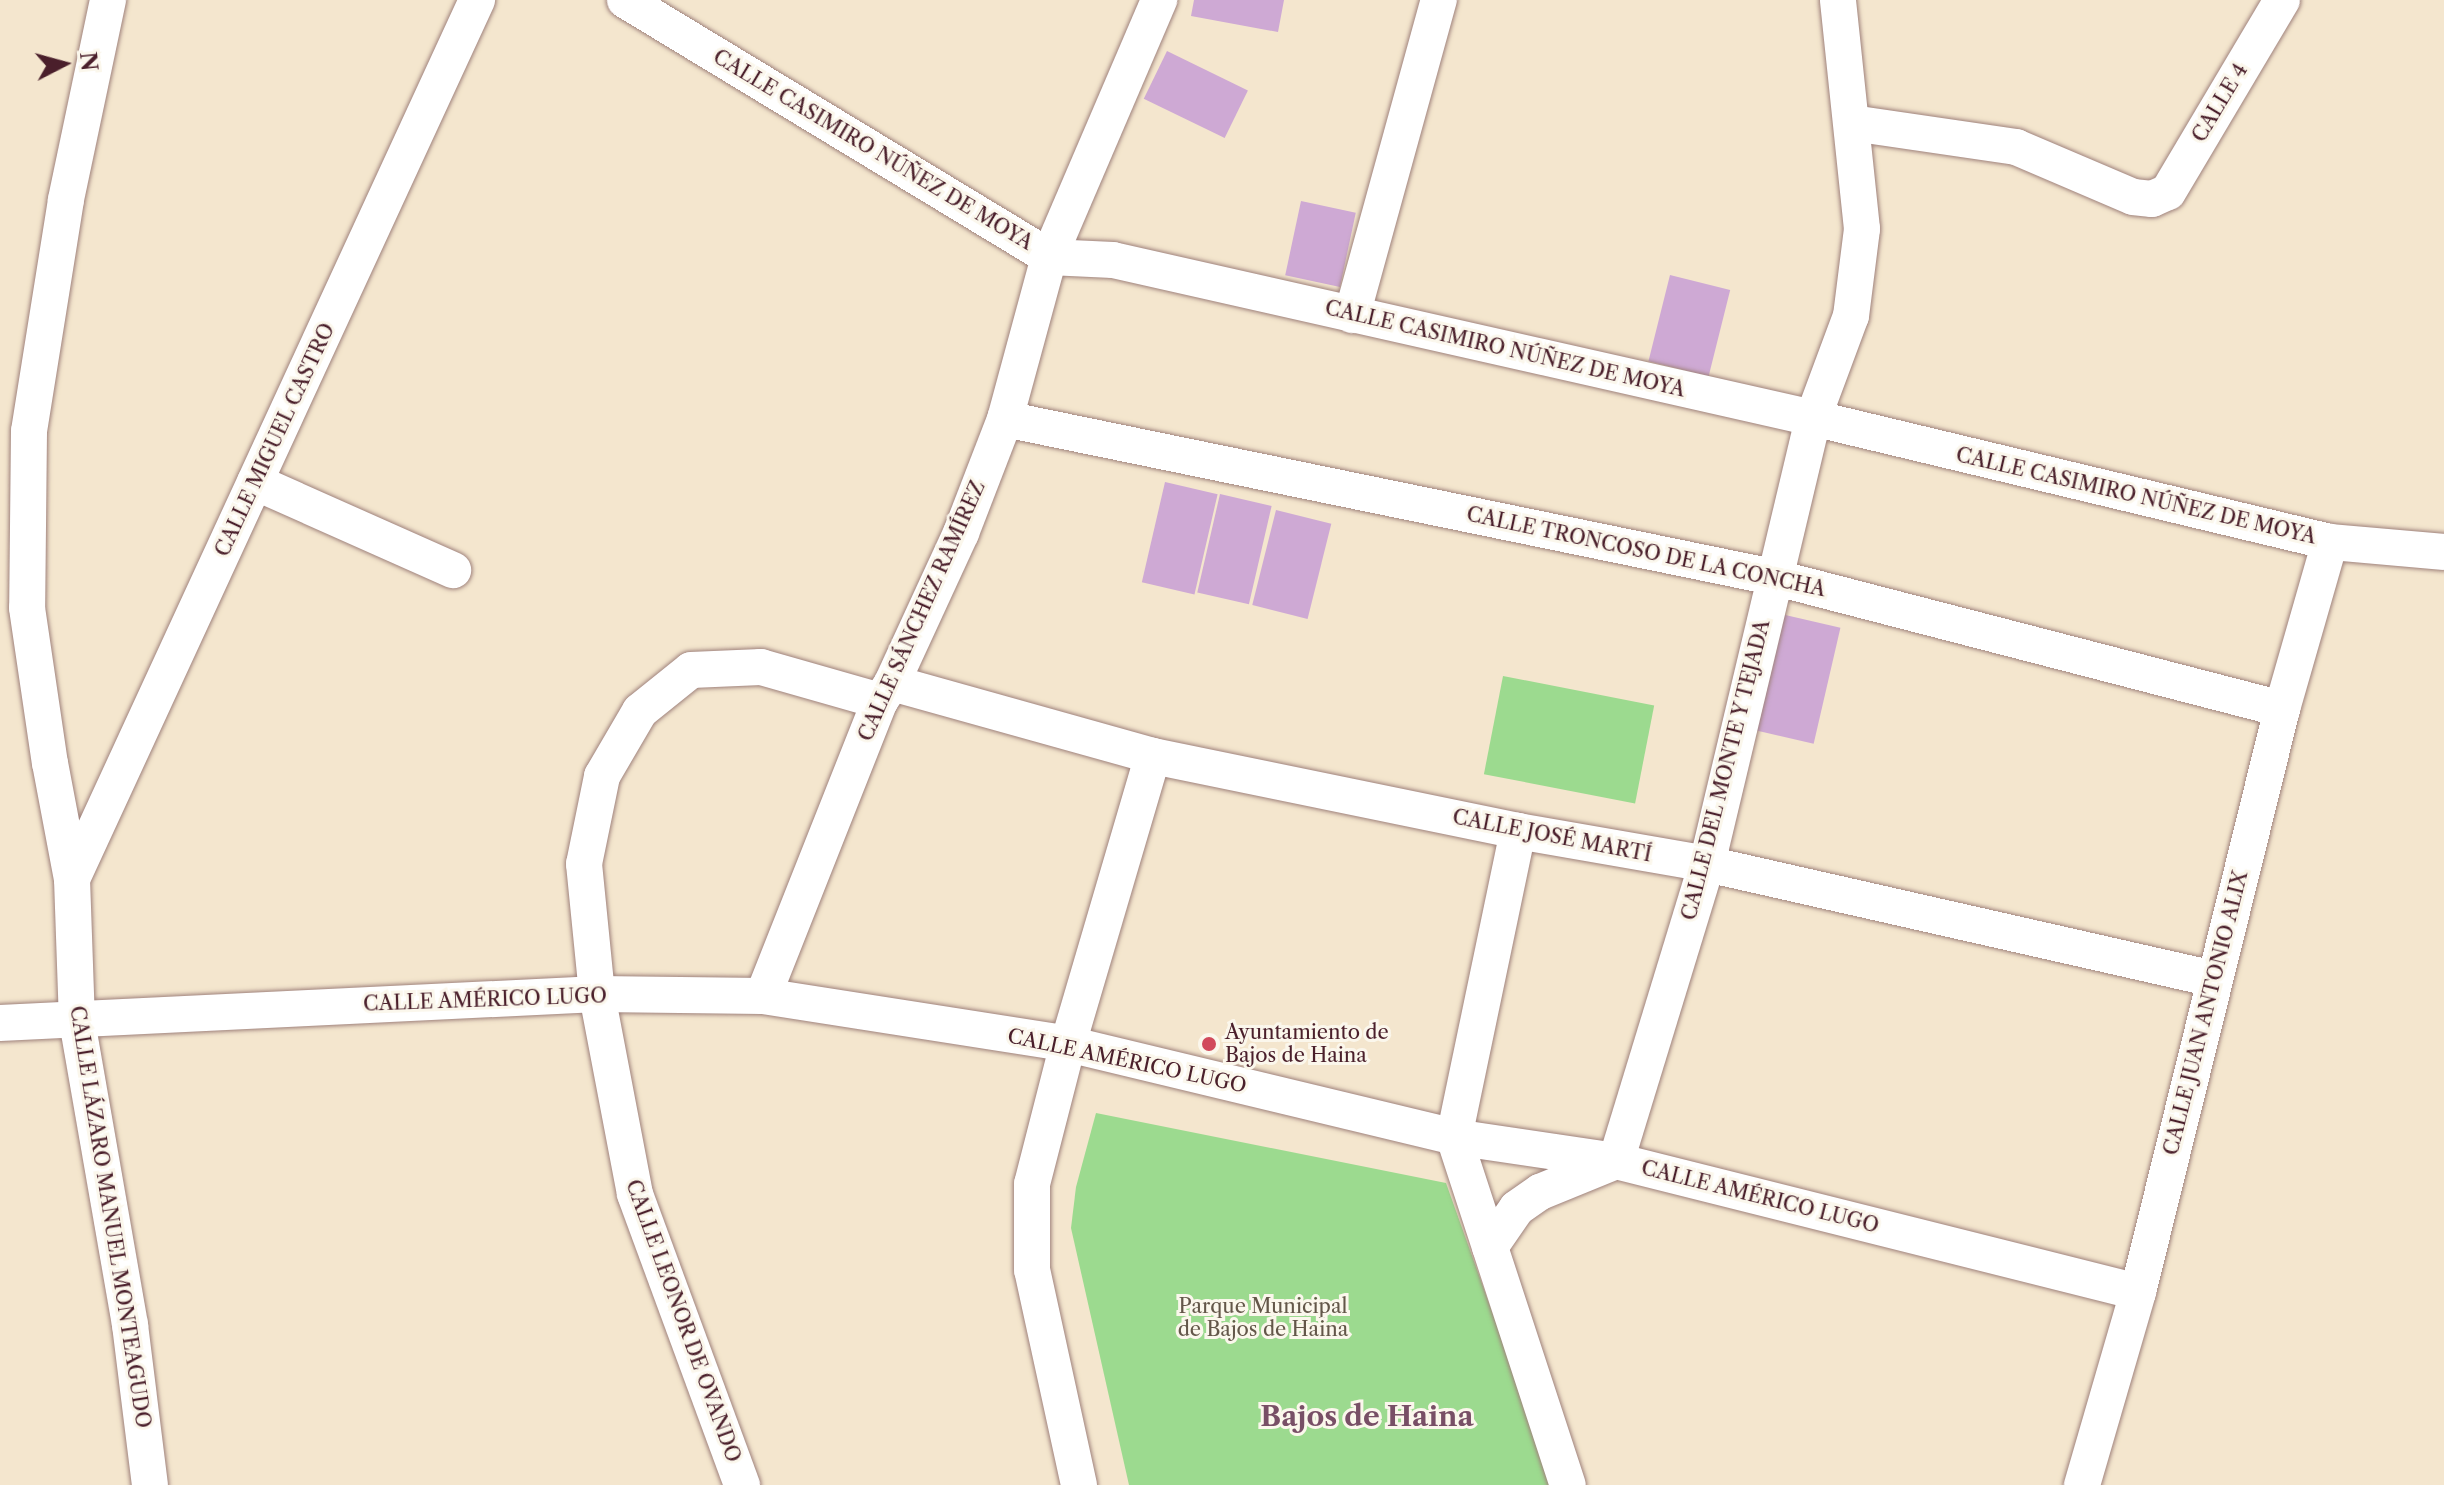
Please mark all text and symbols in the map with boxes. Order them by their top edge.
north arrow [24,24,104,104]
street label: CALLE CASIMIRO NÚÑEZ DE MOYA [709,45,1037,255]
text: N [74,51,103,72]
street label: CALLE 4 [2187,59,2253,147]
street label: CALLE CASIMIRO NÚÑEZ DE MOYA [1323,296,1687,402]
street label: CALLE MIGUEL CASTRO [210,319,340,561]
street label: CALLE CASIMIRO NÚÑEZ DE MOYA [1954,443,2318,549]
street label: CALLE SÁNCHEZ RAMÍREZ [854,477,990,745]
street label: CALLE TRONCOSO DE LA CONCHA [1464,502,1828,602]
street label: CALLE DEL MONTE Y TEJADA [1677,616,1775,924]
street label: CALLE JOSÉ MARTÍ [1450,805,1654,867]
street label: CALLE JUAN ANTONIO ALIX [2159,867,2253,1159]
street label: CALLE AMÉRICO LUGO [362,984,608,1016]
street label: CALLE LÁZARO MANUEL MONTEAGUDO [65,1004,155,1430]
place label: Ayuntamiento de Bajos de Haina [1225,1020,1389,1067]
street label: CALLE AMÉRICO LUGO [1005,1024,1249,1098]
marker: Ayuntamiento de Bajos de Haina [1200,1035,1218,1053]
street label: CALLE AMÉRICO LUGO [1638,1156,1882,1238]
street label: CALLE LEONOR DE OVANDO [620,1176,746,1466]
park label: Parque Municipal de Bajos de Haina [1178,1294,1348,1341]
district label: Bajos de Haina [1260,1399,1474,1433]

